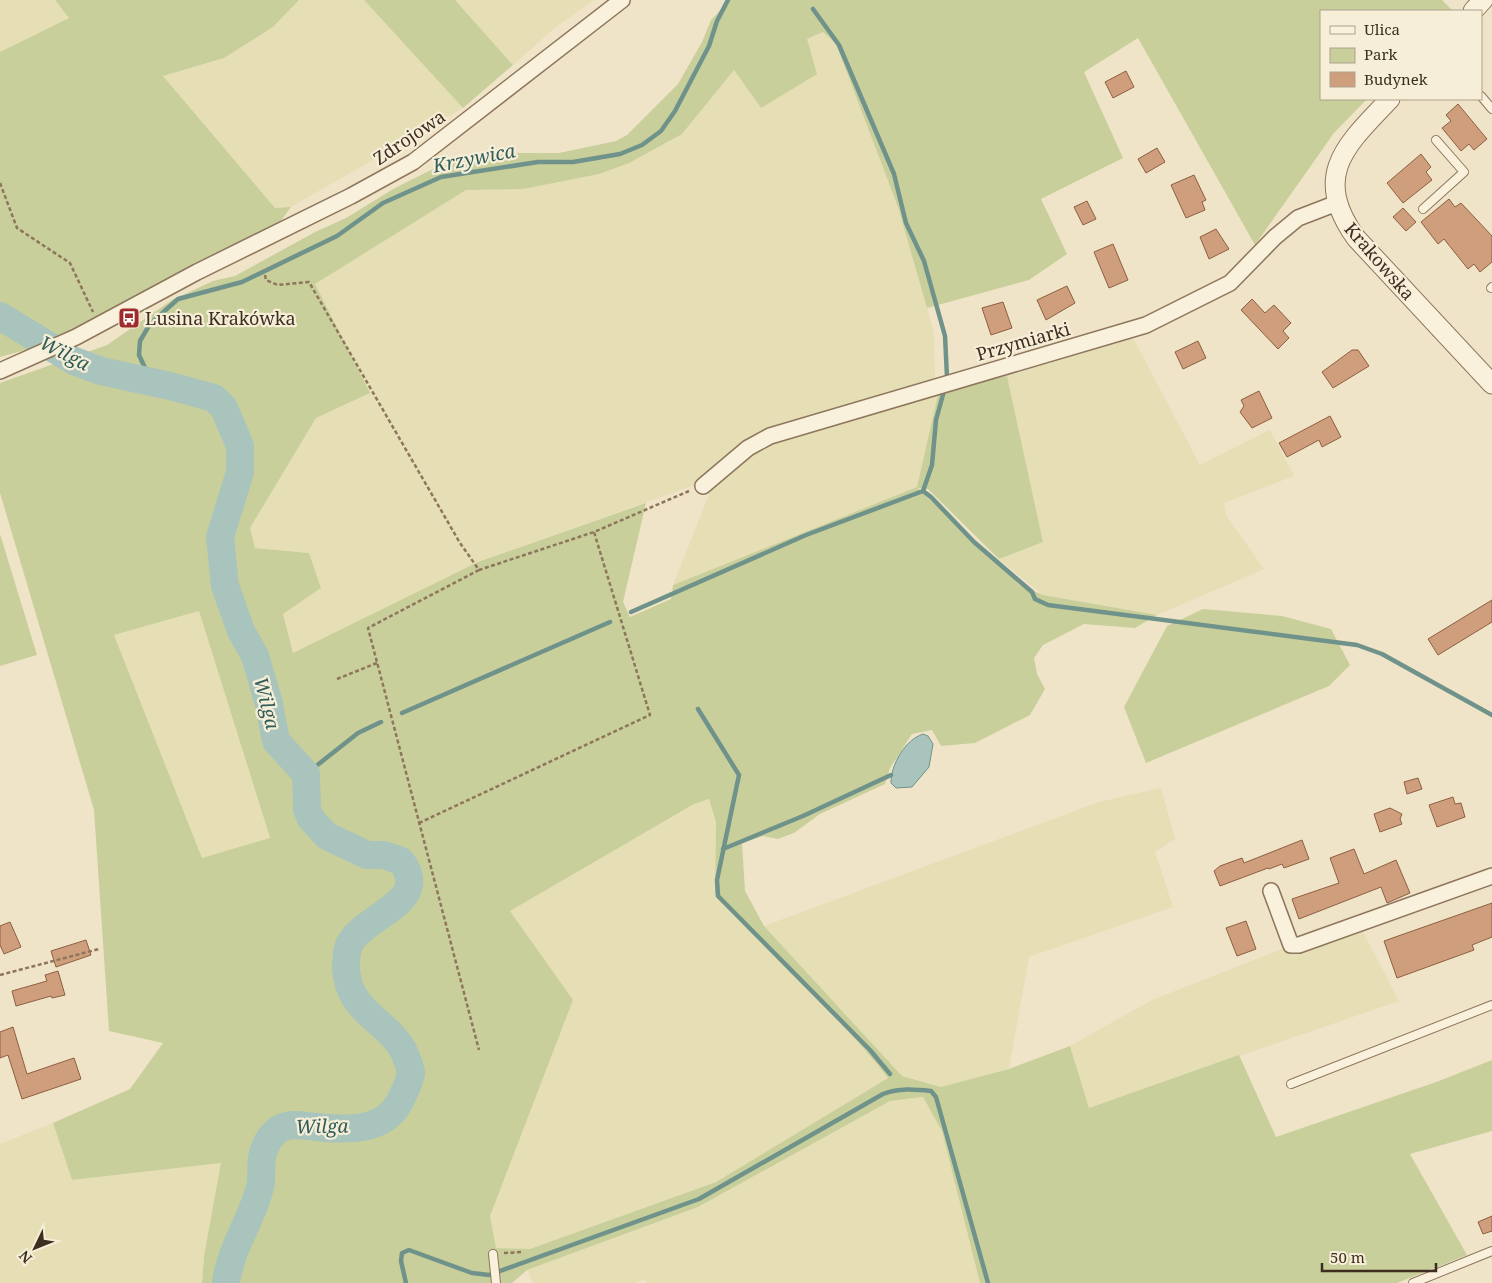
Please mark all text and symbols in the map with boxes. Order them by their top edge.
legend [1320,10,1482,100]
text: Ulica [1364,19,1400,39]
text: Park [1364,44,1398,64]
text: Budynek [1364,69,1428,89]
street label: Zdrojowa [368,104,450,170]
water label: Krzywica [430,137,517,179]
street label: Krakowska [1340,217,1420,305]
bus stop icon: Lusina Krakówka [117,306,141,330]
place label: Lusina Krakówka [145,306,296,330]
street label: Przymiarki [973,316,1073,366]
water label: Wilga [35,329,95,377]
water label: Wilga [248,674,286,732]
water label: Wilga [295,1113,349,1139]
north arrow [10,1223,60,1273]
scale bar [1322,1240,1436,1272]
text: N [14,1247,36,1268]
text: 50 m [1330,1247,1365,1267]

